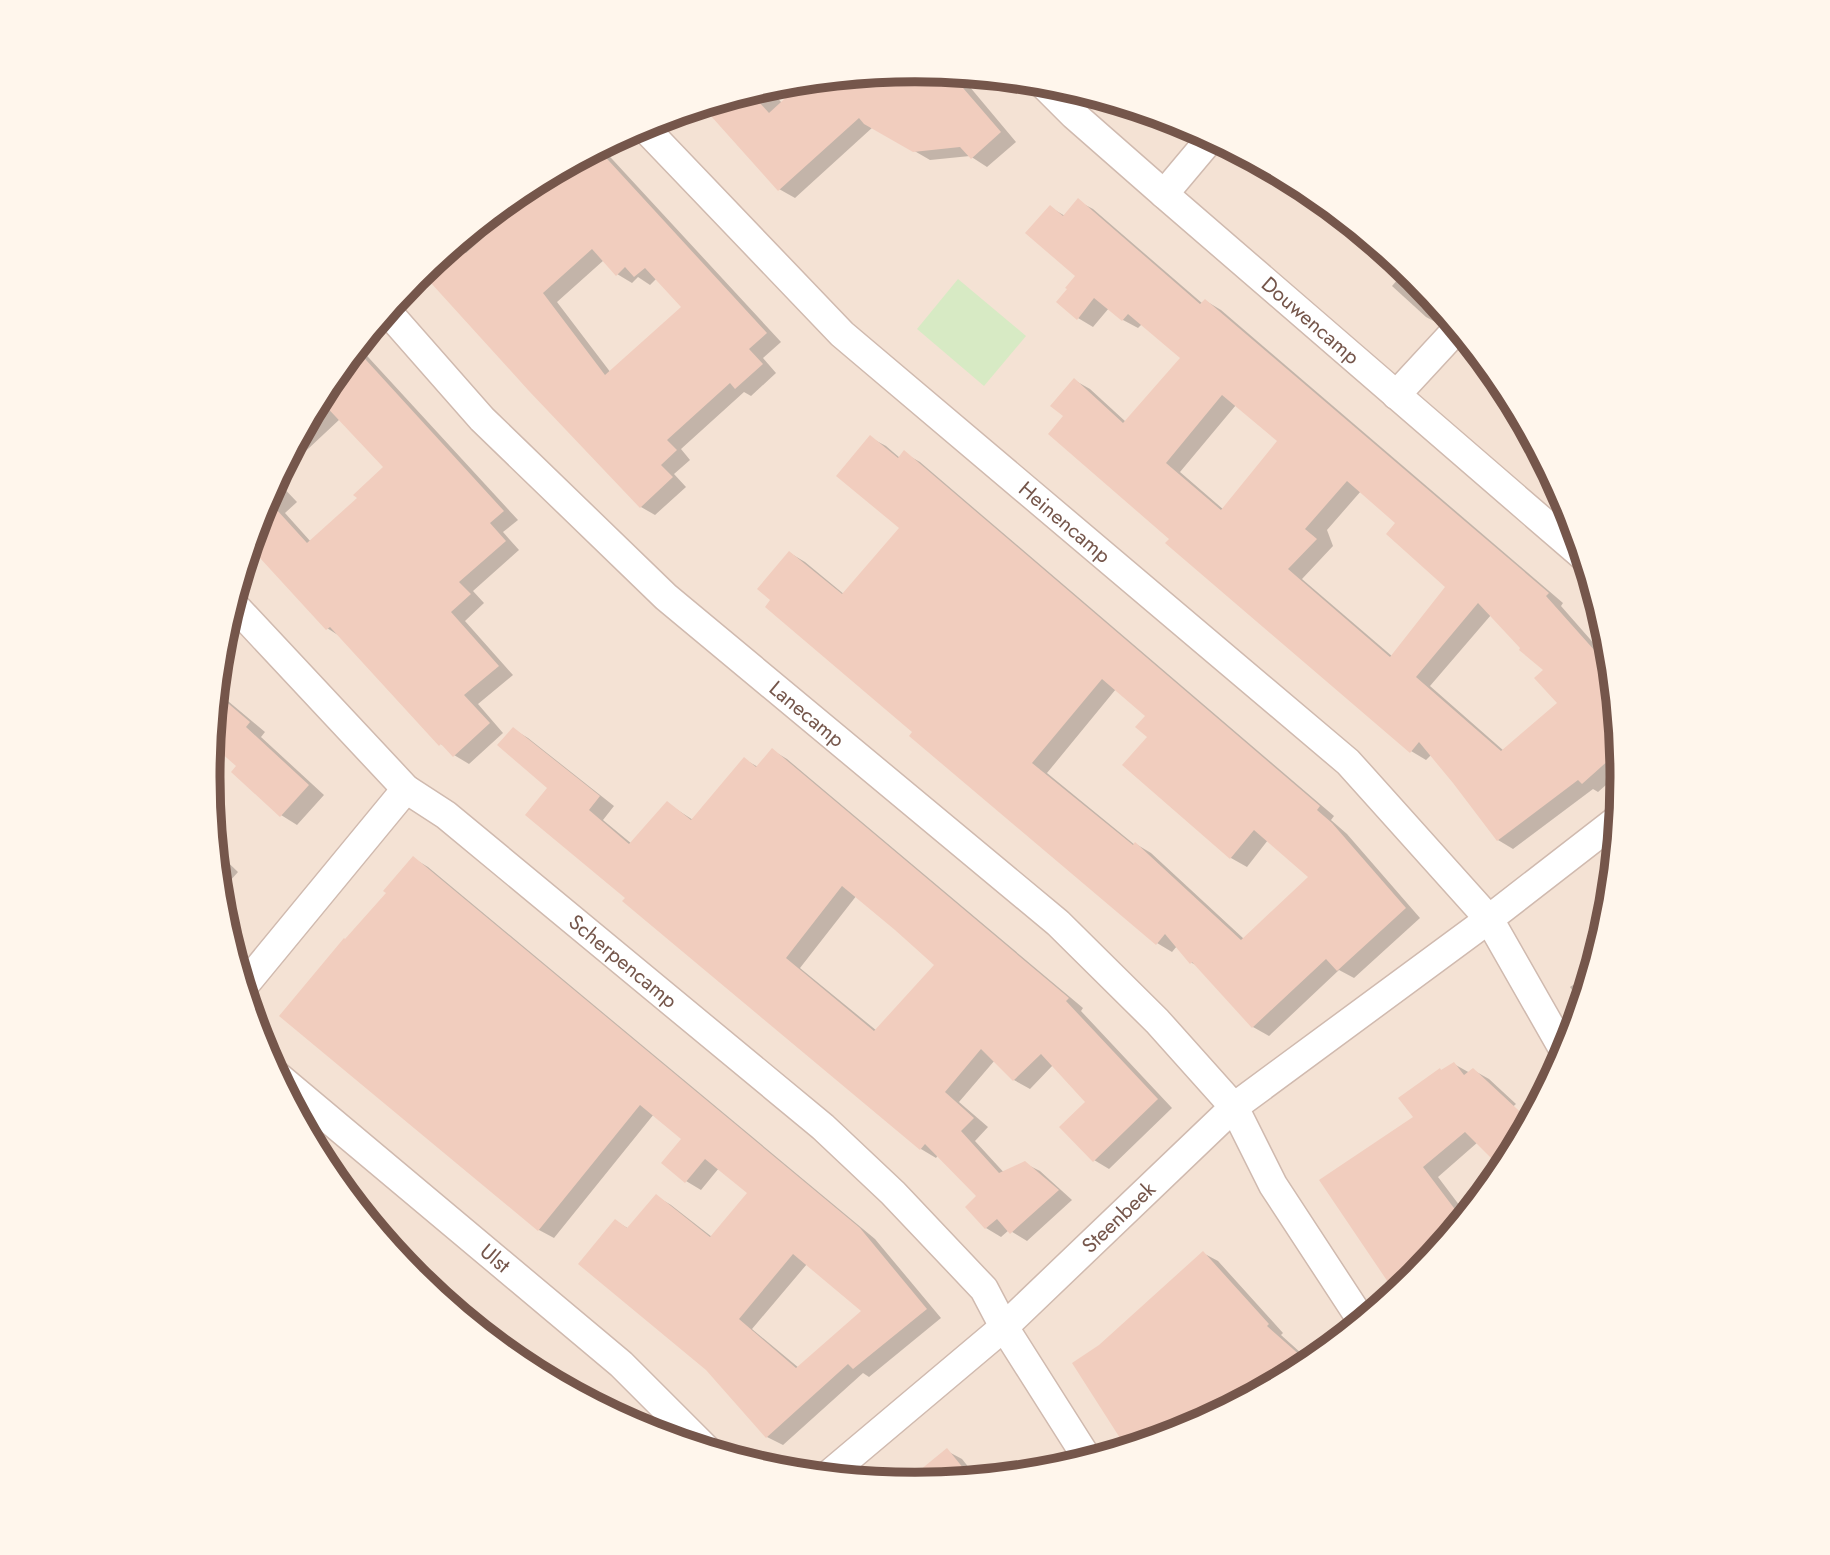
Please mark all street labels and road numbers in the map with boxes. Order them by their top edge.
street label: Douwencamp [1255,270,1366,372]
street label: Heinencamp [1012,475,1117,570]
street label: Lanecamp [763,674,851,754]
street label: Scherpencamp [562,907,684,1015]
street label: Steenbeek [1075,1174,1163,1260]
street label: Ulst [473,1237,517,1280]

